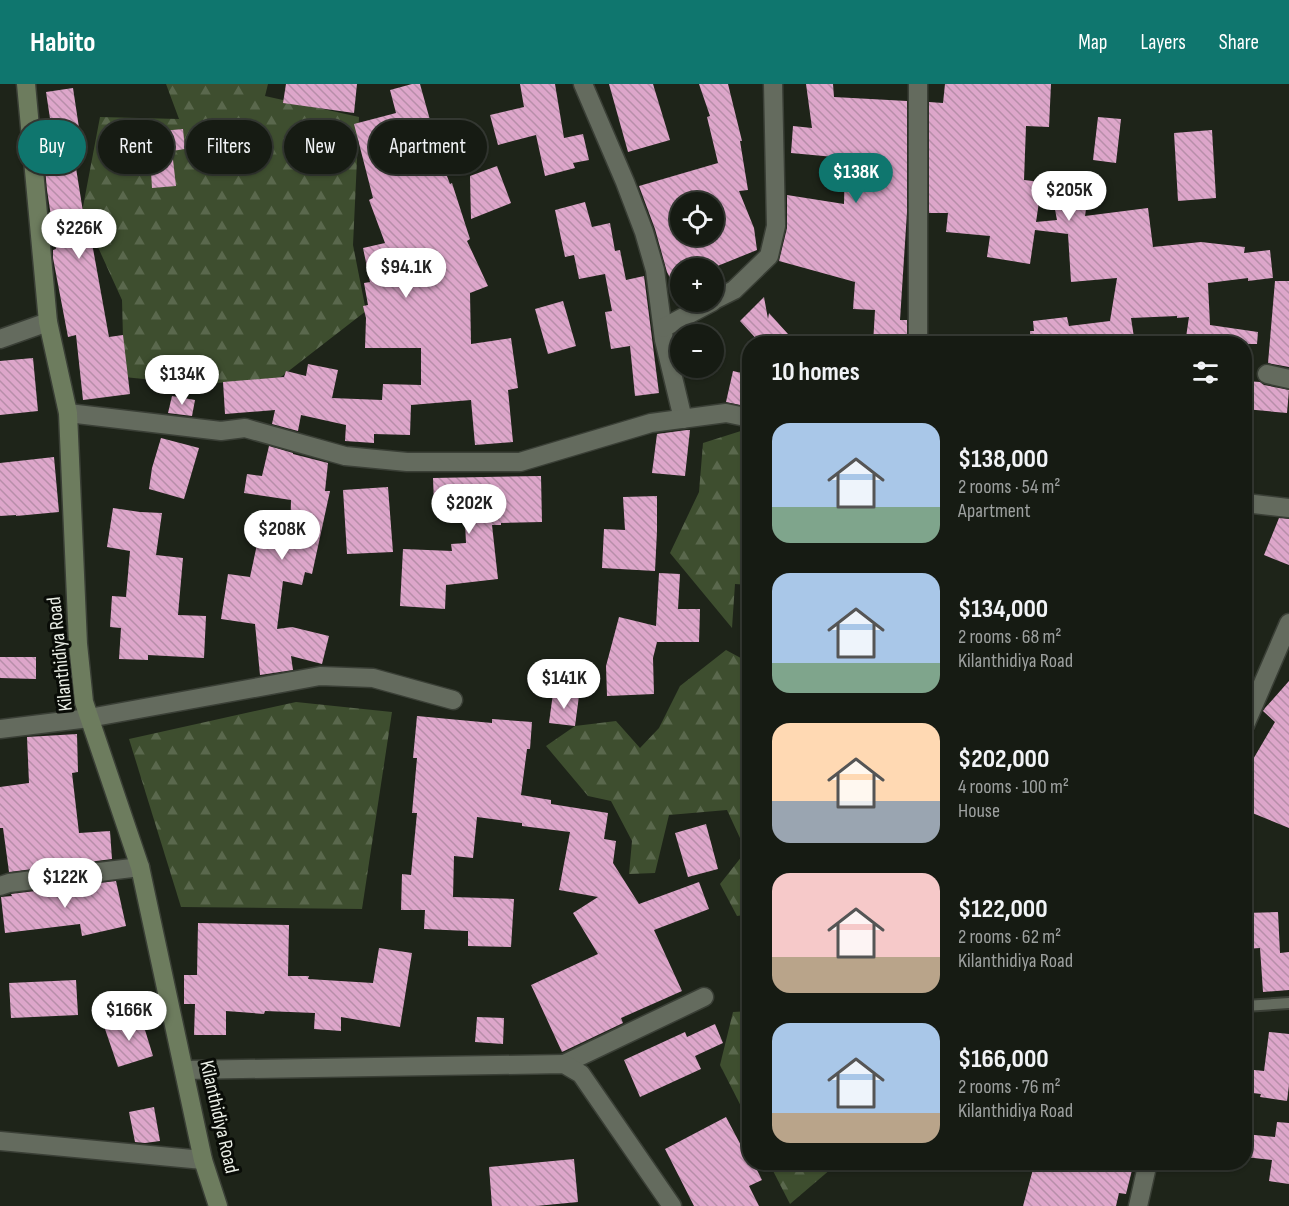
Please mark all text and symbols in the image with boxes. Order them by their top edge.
text: Habito [30,26,96,59]
text: Map [1078,30,1107,55]
text: Layers [1140,30,1186,55]
text: Share [1219,30,1259,55]
chip: Buy [18,120,86,174]
chip: Rent [98,120,174,174]
chip: Filters [186,120,272,174]
chip: New [284,120,357,174]
chip: Apartment [369,120,487,174]
pin: $138K [814,153,898,204]
text: $138K [833,160,879,184]
pin: $205K [1027,171,1111,222]
text: $205K [1045,178,1093,202]
map controls [670,192,724,378]
button: locate [670,192,724,246]
pin: $226K [37,209,121,260]
text: $226K [55,216,103,240]
pin: $94.1K [357,248,455,299]
text: $94.1K [380,255,432,279]
button: + [670,258,724,312]
button: − [670,324,724,378]
pin: $134K [140,355,224,406]
icon: filters [1189,356,1222,389]
text: 10 homes [772,357,860,388]
text: $134K [159,362,205,386]
text: $138,000 [958,444,1048,475]
icon: home [820,447,892,519]
text: 2 rooms · 54 m² [958,475,1060,499]
pin: $202K [427,484,511,535]
text: $202K [445,491,493,515]
text: Apartment [958,499,1031,523]
pin: $208K [240,510,324,561]
text: $208K [258,517,306,541]
text: $134,000 [958,594,1048,625]
street label: Kilanthidiya Road [42,596,78,712]
icon: home [820,597,892,669]
text: 2 rooms · 68 m² [958,625,1062,649]
text: Kilanthidiya Road [958,649,1073,673]
pin: $141K [522,659,606,710]
text: $141K [541,666,587,690]
text: $202,000 [958,744,1049,775]
icon: home [820,747,892,819]
text: 4 rooms · 100 m² [958,775,1069,799]
text: House [958,799,1000,823]
pin: $122K [23,858,107,909]
text: $122K [42,865,88,889]
text: $122,000 [958,894,1048,925]
icon: home [820,897,892,969]
text: 2 rooms · 62 m² [958,925,1061,949]
text: Kilanthidiya Road [958,949,1073,973]
pin: $166K [87,991,171,1042]
text: $166K [106,998,152,1022]
text: $166,000 [958,1044,1049,1075]
icon: home [820,1047,892,1119]
street label: Kilanthidiya Road [194,1058,244,1176]
text: 2 rooms · 76 m² [958,1075,1061,1099]
text: Kilanthidiya Road [958,1099,1073,1123]

